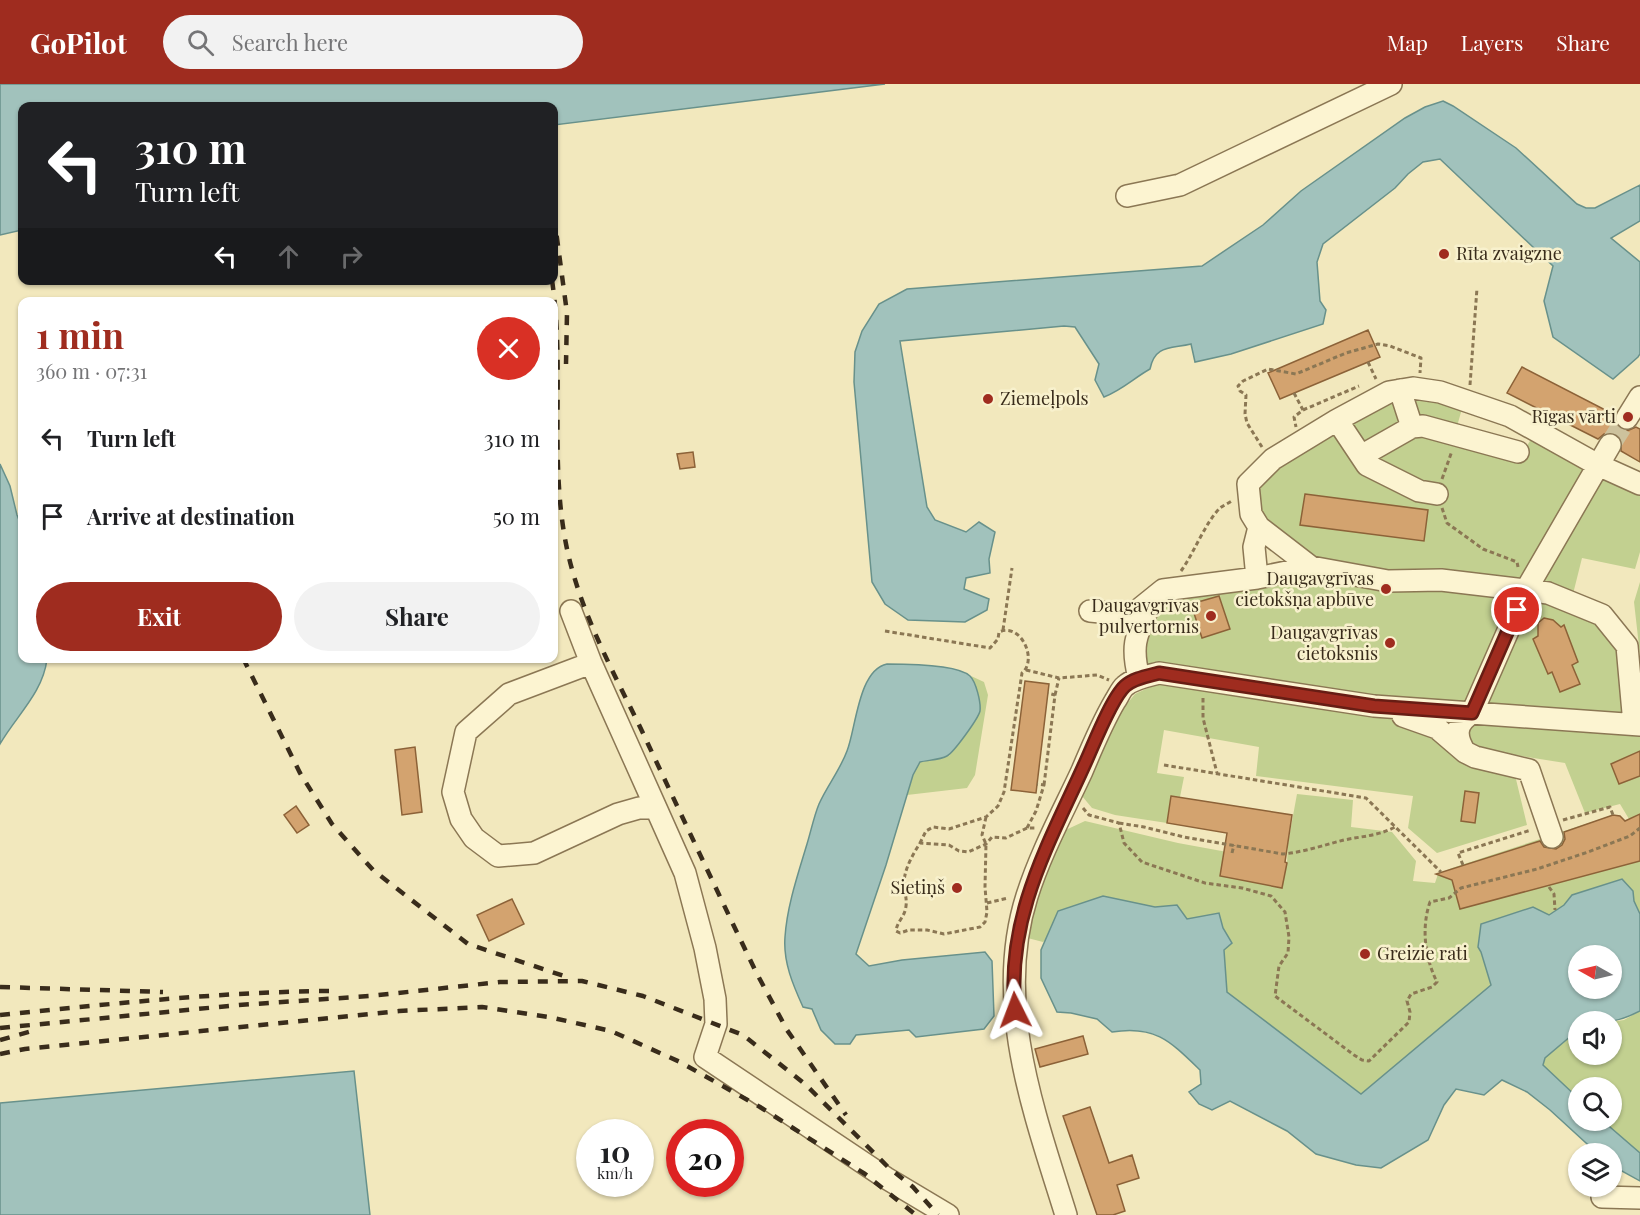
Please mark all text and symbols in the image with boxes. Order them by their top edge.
search box [163,15,583,69]
text: GoPilot [30,24,127,61]
icon: search [184,26,217,59]
text: Search here [232,27,348,57]
text: Map [1387,28,1428,56]
text: Layers [1461,28,1523,56]
text: Share [1556,28,1610,56]
text: 310 m [135,119,246,175]
icon: left [36,126,114,204]
text: Turn left [135,173,239,209]
icon: left [209,240,242,273]
icon: ahead [272,240,305,273]
icon: right [335,240,368,273]
place label: Rīta zvaigzne [1456,241,1562,265]
marker: Rīta zvaigzne [1437,247,1451,261]
text: 1 min [36,310,124,358]
button: close [477,317,540,380]
text: 360 m · 07:31 [36,357,147,384]
place label: Ziemeļpols [1000,386,1089,410]
marker: Ziemeļpols [981,392,995,406]
place label: Rīgas vārti [1531,404,1616,428]
marker: Rīgas vārti [1621,410,1635,424]
icon: left [36,422,69,455]
text: Turn left [87,423,176,453]
text: 310 m [484,423,540,453]
icon: arrive [36,500,69,533]
text: Arrive at destination [87,501,295,531]
text: 50 m [493,501,540,531]
place label: Daugavgrīvas cietokšņa apbūve [1235,566,1374,611]
button: Exit [36,582,282,651]
button: Share [294,582,540,651]
marker: Daugavgrīvas cietokšņa apbūve [1379,582,1393,596]
pin [1491,584,1542,635]
place label: Daugavgrīvas pulvertornis [1091,593,1199,638]
icon: arrive [1500,593,1533,626]
marker: Daugavgrīvas pulvertornis [1204,609,1218,623]
place label: Daugavgrīvas cietoksnis [1270,620,1378,665]
marker: Daugavgrīvas cietoksnis [1383,636,1397,650]
place label: Sietiņš [890,875,945,899]
marker: Sietiņš [950,881,964,895]
place label: Greizie rati [1377,941,1468,965]
north arrow [1568,945,1622,999]
map controls [1568,945,1622,1197]
marker: Greizie rati [1358,947,1372,961]
position arrow [983,978,1047,1042]
button: sound [1568,1011,1622,1065]
button: search [1568,1077,1622,1131]
speed limit sign: 20 [666,1119,744,1197]
text: 10 [600,1131,630,1171]
button: layers [1568,1143,1622,1197]
text: km/h [597,1163,633,1183]

